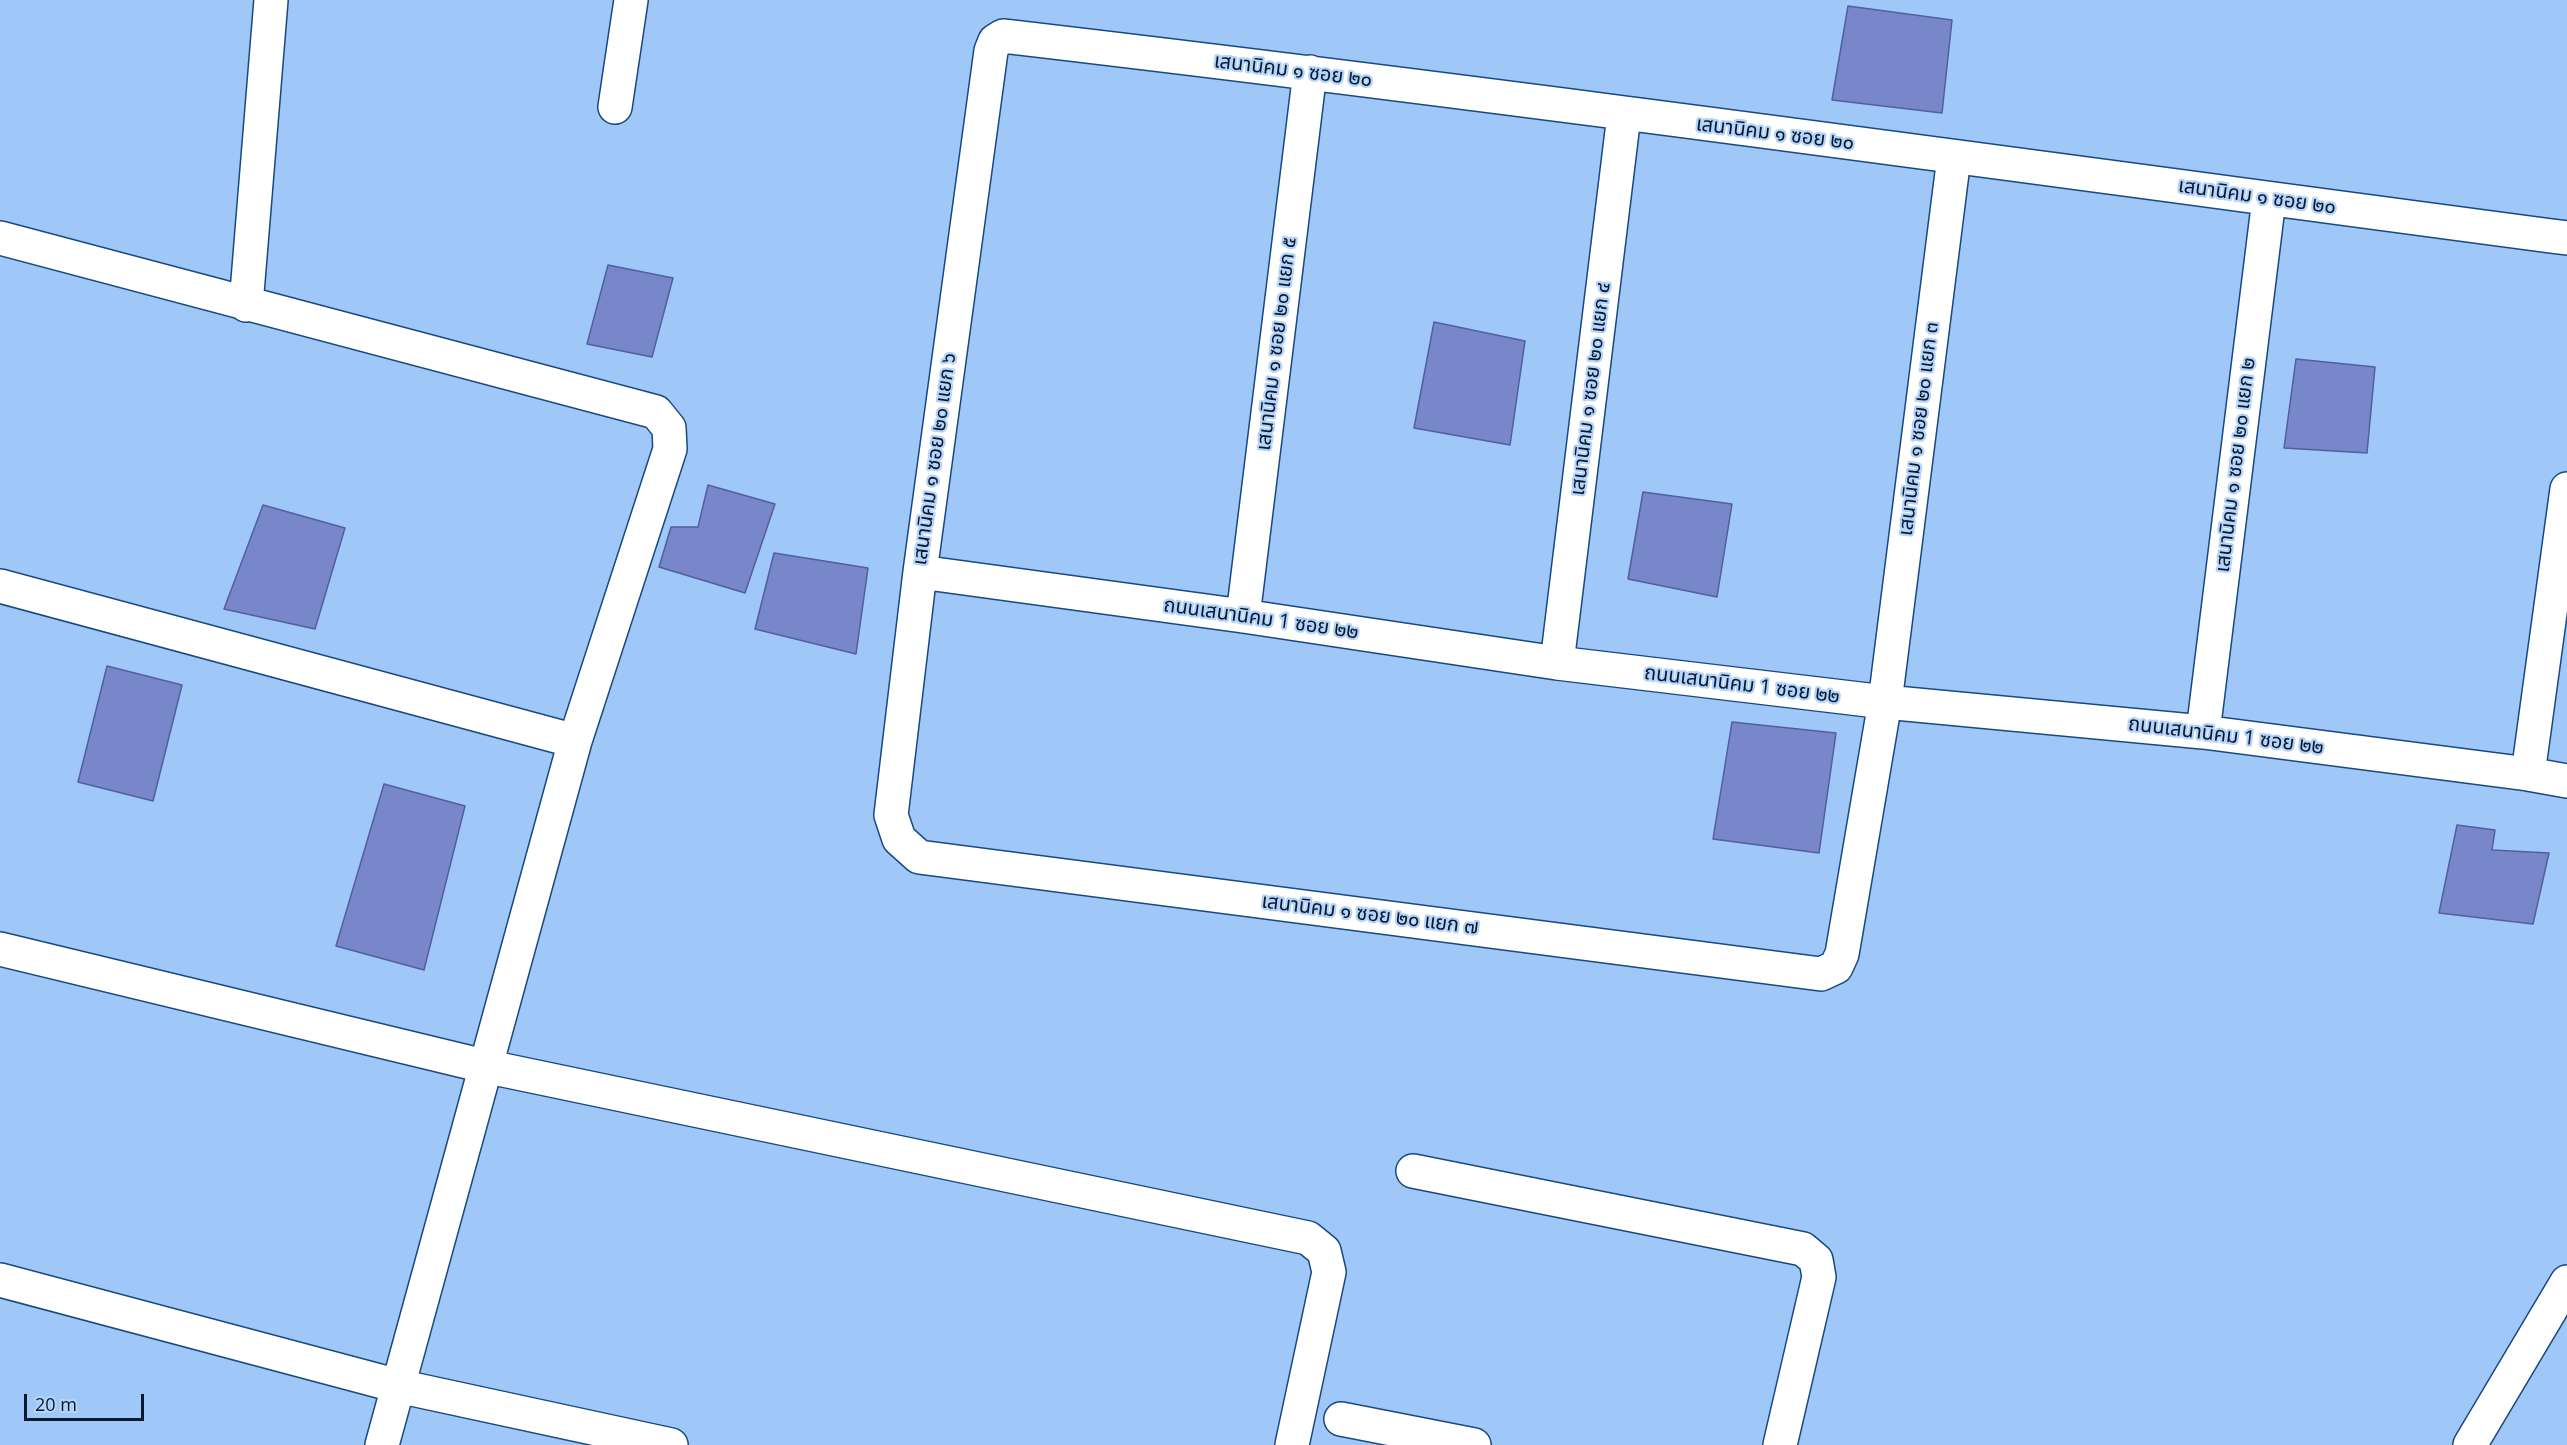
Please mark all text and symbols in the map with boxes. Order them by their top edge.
street label: เสนานิคม ๑ ซอย ๒๐ [1213,49,1373,93]
street label: เสนานิคม ๑ ซอย ๒๐ [1695,112,1855,156]
street label: เสนานิคม ๑ ซอย ๒๐ [2177,174,2337,220]
street label: เสนานิคม ๑ ซอย ๒๐ แยก ๕ [1252,236,1302,452]
street label: เสนานิคม ๑ ซอย ๒๐ แยก ๔ [1566,281,1616,497]
street label: เสนานิคม ๑ ซอย ๒๐ แยก ๓ [1894,321,1944,537]
street label: เสนานิคม ๑ ซอย ๒๐ แยก ๖ [908,351,962,567]
street label: เสนานิคม ๑ ซอย ๒๐ แยก ๒ [2211,356,2261,574]
street label: ถนนเสนานิคม 1 ซอย ๒๒ [1162,593,1360,645]
street label: ถนนเสนานิคม 1 ซอย ๒๒ [1643,661,1841,709]
street label: ถนนเสนานิคม 1 ซอย ๒๒ [2127,712,2325,760]
street label: เสนานิคม ๑ ซอย ๒๐ แยก ๗ [1260,890,1480,940]
scale bar [27,1382,147,1420]
text: 20 m [35,1392,77,1416]

